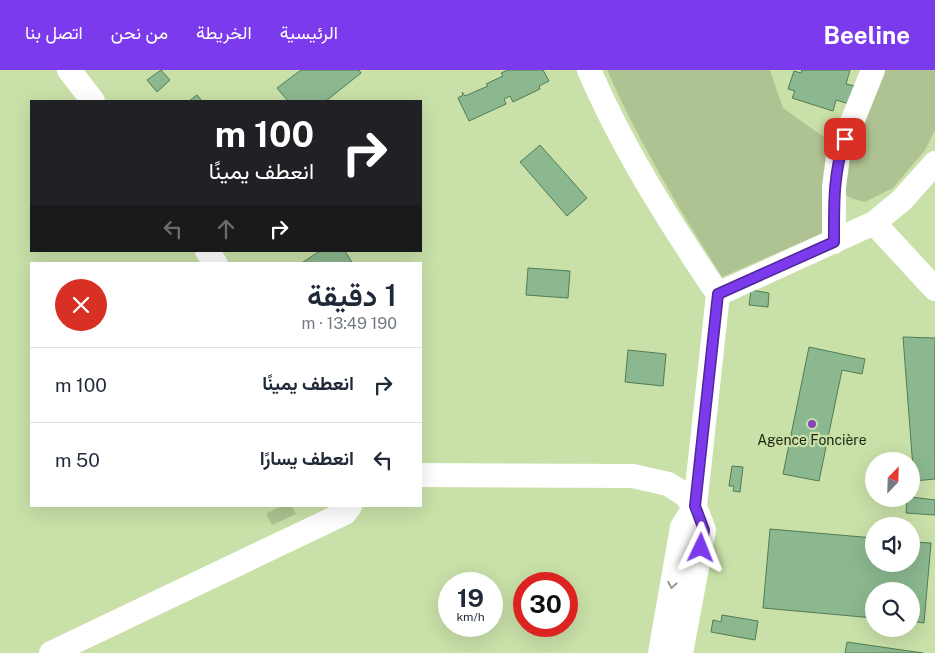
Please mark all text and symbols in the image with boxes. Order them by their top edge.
text: Beeline [823,21,910,49]
text: اتصل بنا [25,22,83,43]
text: من نحن [111,22,168,43]
text: الخريطة [196,22,252,43]
text: الرئيسية [280,22,338,43]
text: 100 m [215,114,314,155]
pin [824,118,866,160]
icon: right [332,120,397,185]
icon: arrive [831,125,859,153]
text: انعطف يمينًا [209,158,314,184]
icon: left [159,215,187,243]
icon: ahead [212,215,240,243]
icon: right [265,215,293,243]
text: 1 دقيقة [307,277,397,313]
button: close [55,279,107,331]
text: 190 m · 13:49 [302,314,397,333]
icon: right [369,371,397,399]
text: انعطف يمينًا [262,372,354,394]
text: 100 m [55,374,107,396]
marker: Agence Foncière [806,418,818,430]
place label: Agence Foncière [757,432,867,448]
icon: left [369,446,397,474]
text: انعطف يسارًا [260,447,354,469]
text: 50 m [55,449,100,471]
north arrow [865,452,920,508]
map controls [865,452,920,637]
button: sound [865,517,920,572]
position arrow [674,521,726,573]
speed limit sign: 30 [513,572,578,637]
one-way arrow [668,581,678,589]
button: search [865,582,920,637]
text: 19 [457,583,484,613]
text: km/h [456,610,485,624]

